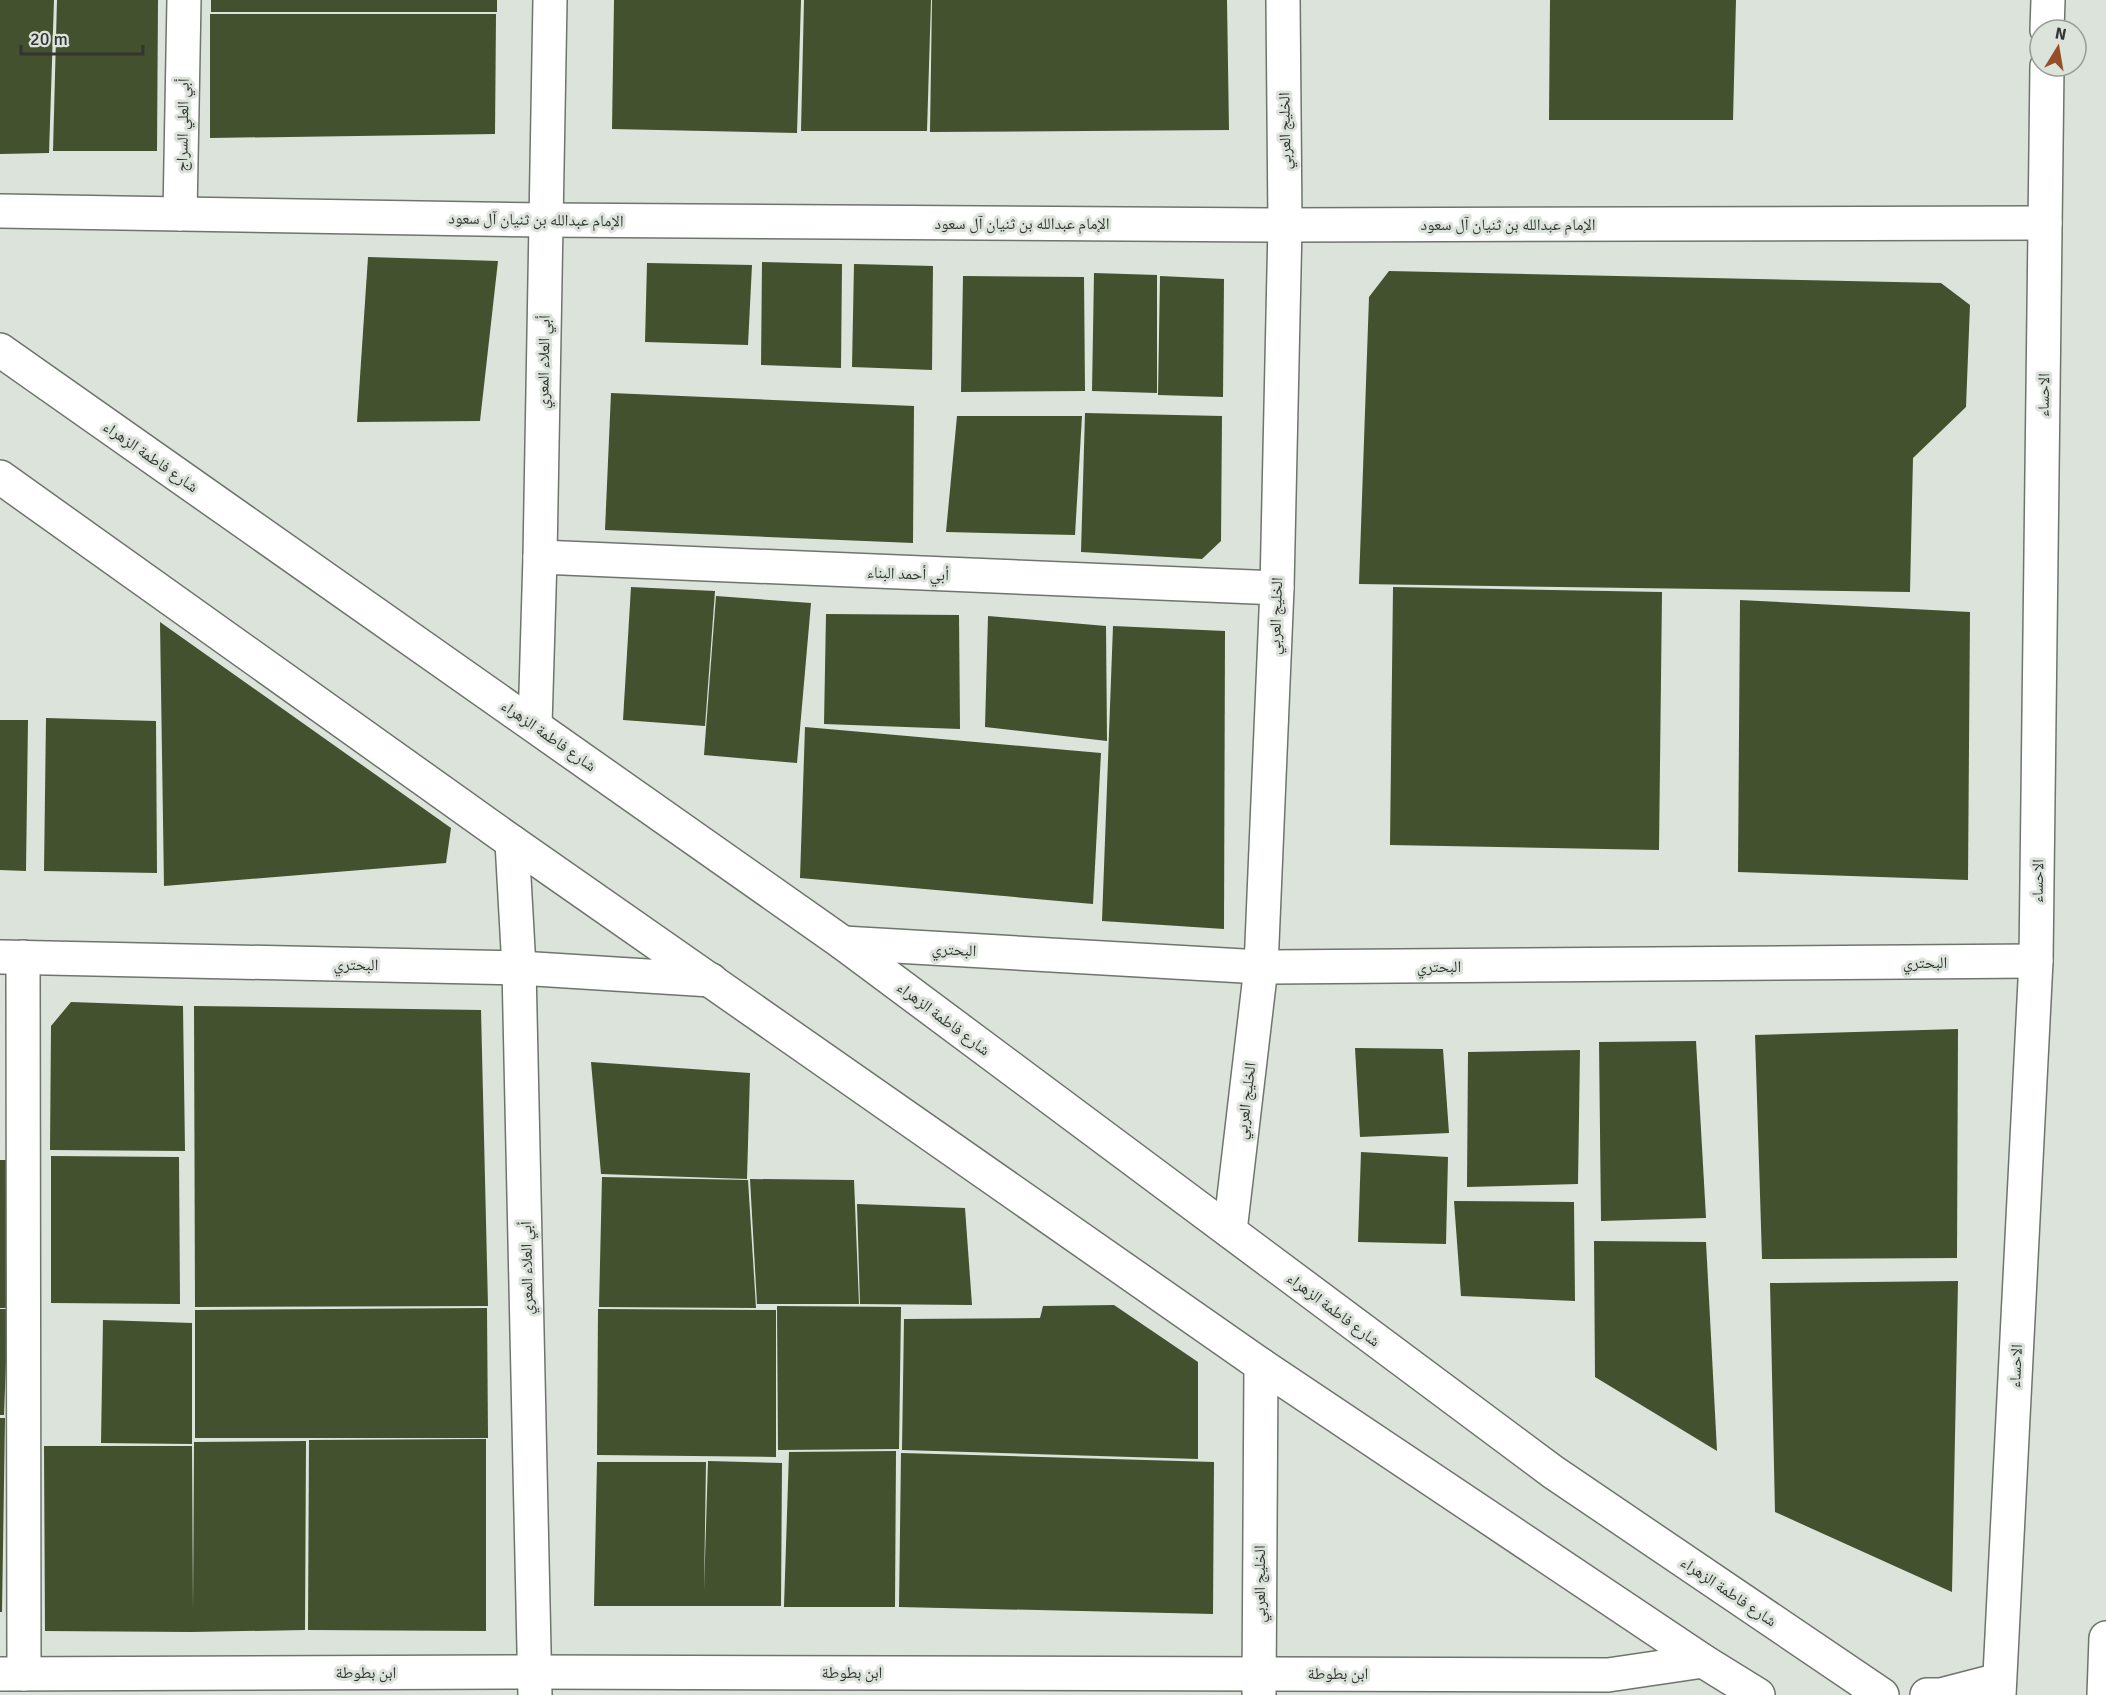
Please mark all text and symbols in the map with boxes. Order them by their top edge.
scale bar [21,18,142,56]
north arrow [2028,18,2088,78]
text: N [2053,23,2068,45]
text: 20 m [30,28,68,50]
street label: أبي العلي السراج [172,78,196,172]
street label: الخليج العربي [1274,92,1298,170]
street label: الإمام عبدالله بن ثنيان آل سعود [448,208,624,232]
street label: الإمام عبدالله بن ثنيان آل سعود [934,214,1110,234]
street label: الإمام عبدالله بن ثنيان آل سعود [1420,215,1596,235]
street label: أبي العلاء المعري [533,315,557,409]
street label: الاحساء [2034,373,2054,417]
street label: شارع فاطمة الزهراء [99,417,202,497]
street label: أبي أحمد البناء [867,563,949,587]
street label: الخليج العربي [1265,577,1289,655]
street label: شارع فاطمة الزهراء [497,696,600,776]
street label: الاحساء [2028,859,2048,903]
street label: البحتري [931,939,977,963]
street label: البحتري [1903,953,1947,975]
street label: البحتري [333,955,378,977]
street label: البحتري [1417,957,1461,979]
street label: شارع فاطمة الزهراء [893,977,994,1060]
street label: الخليج العربي [1231,1061,1263,1141]
street label: أبي العلاء المعري [516,1221,540,1315]
street label: شارع فاطمة الزهراء [1283,1268,1384,1351]
street label: الاحساء [2005,1344,2027,1389]
street label: الخليج العربي [1250,1545,1272,1623]
street label: شارع فاطمة الزهراء [1677,1552,1780,1631]
street label: ابن بطوطة [336,1663,396,1683]
street label: ابن بطوطة [822,1663,882,1683]
street label: ابن بطوطة [1308,1664,1368,1684]

